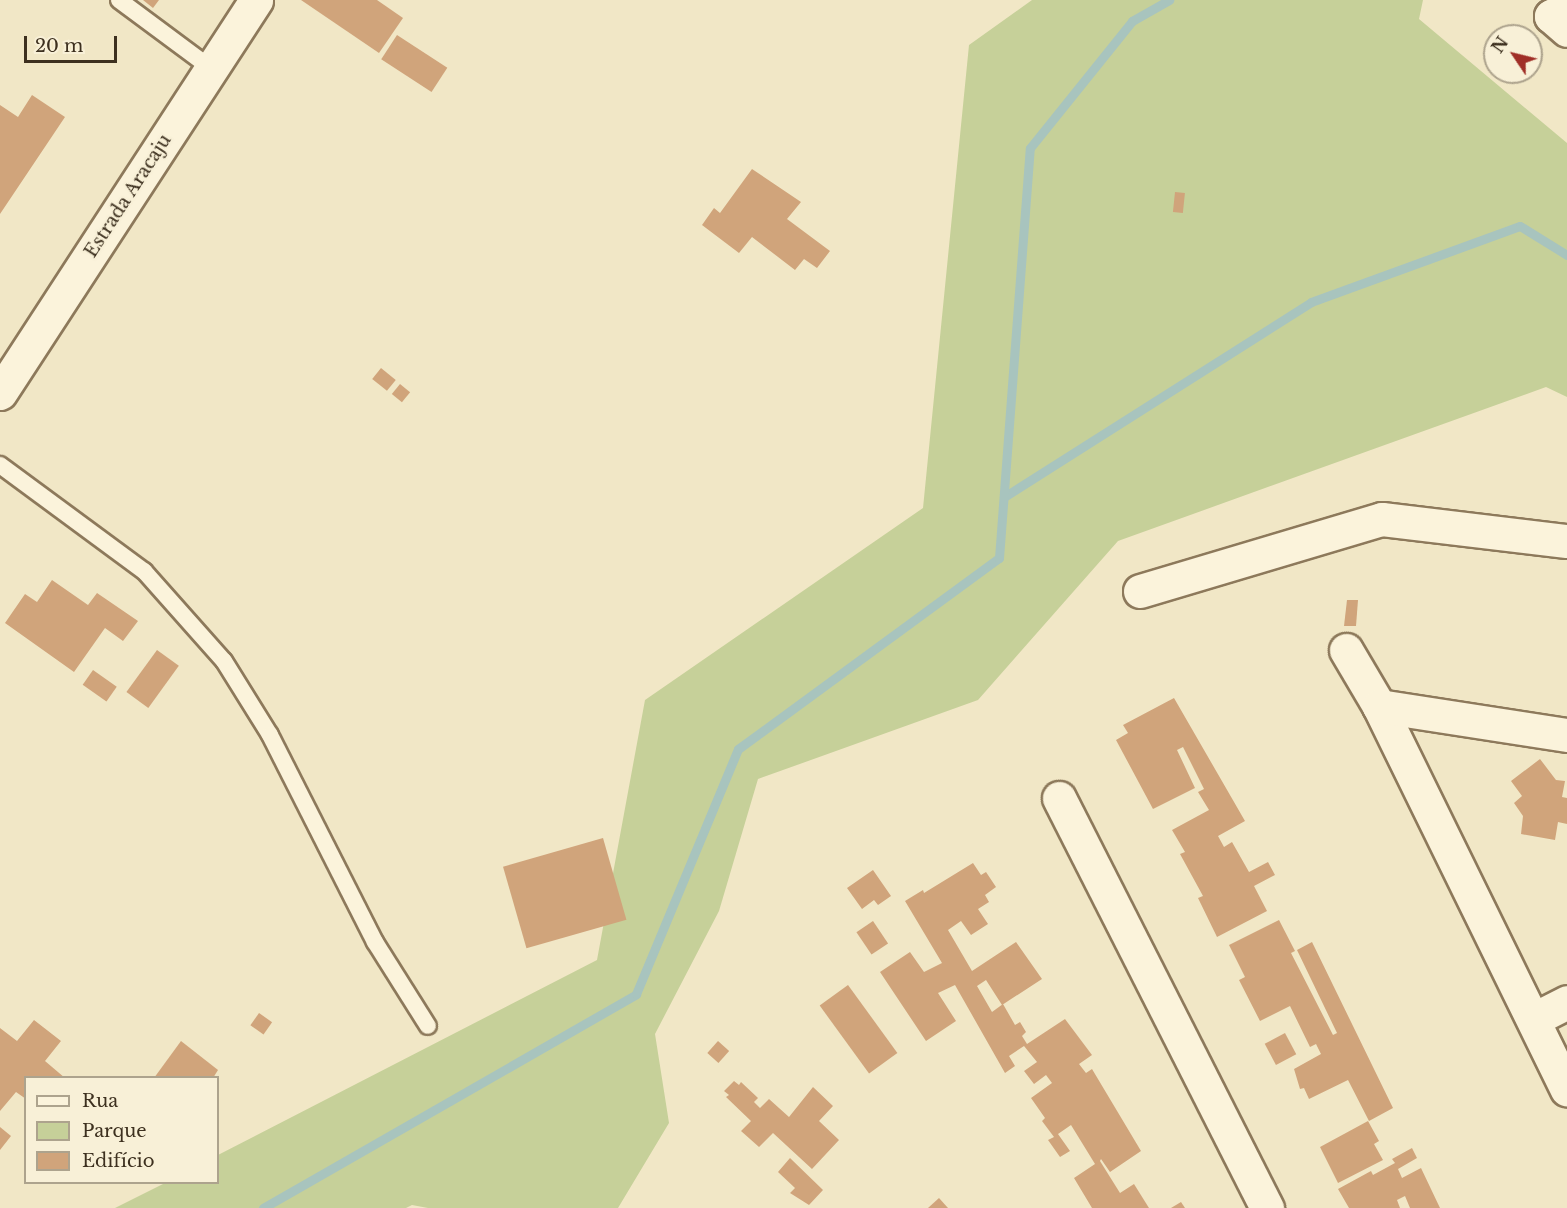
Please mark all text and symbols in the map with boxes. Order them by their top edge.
scale bar [27,24,120,62]
north arrow [1483,24,1543,84]
text: N [1487,33,1512,57]
text: 20 m [35,35,83,57]
street label: Estrada Aracaju [80,130,176,262]
legend [24,1076,219,1184]
text: Rua [82,1090,118,1112]
text: Parque [82,1120,147,1142]
text: Edifício [82,1150,155,1172]

